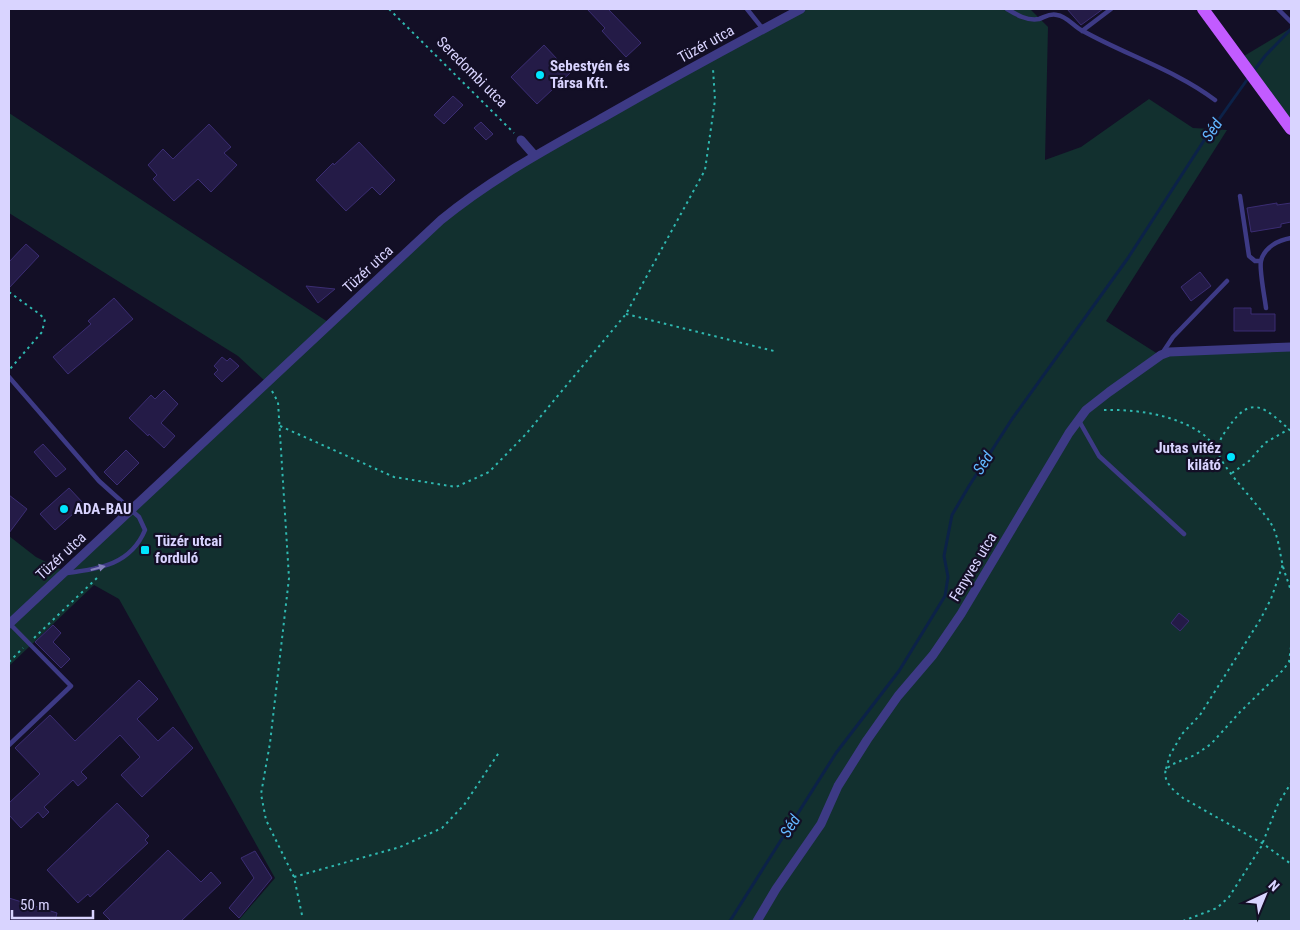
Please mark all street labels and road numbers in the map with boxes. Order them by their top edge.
street label: Tüzér utca [675,21,737,67]
street label: Seredombi utca [433,33,511,111]
street label: Tüzér utca [339,241,397,297]
street label: Tüzér utca [32,528,90,584]
street label: Fenyves utca [945,529,1001,605]

